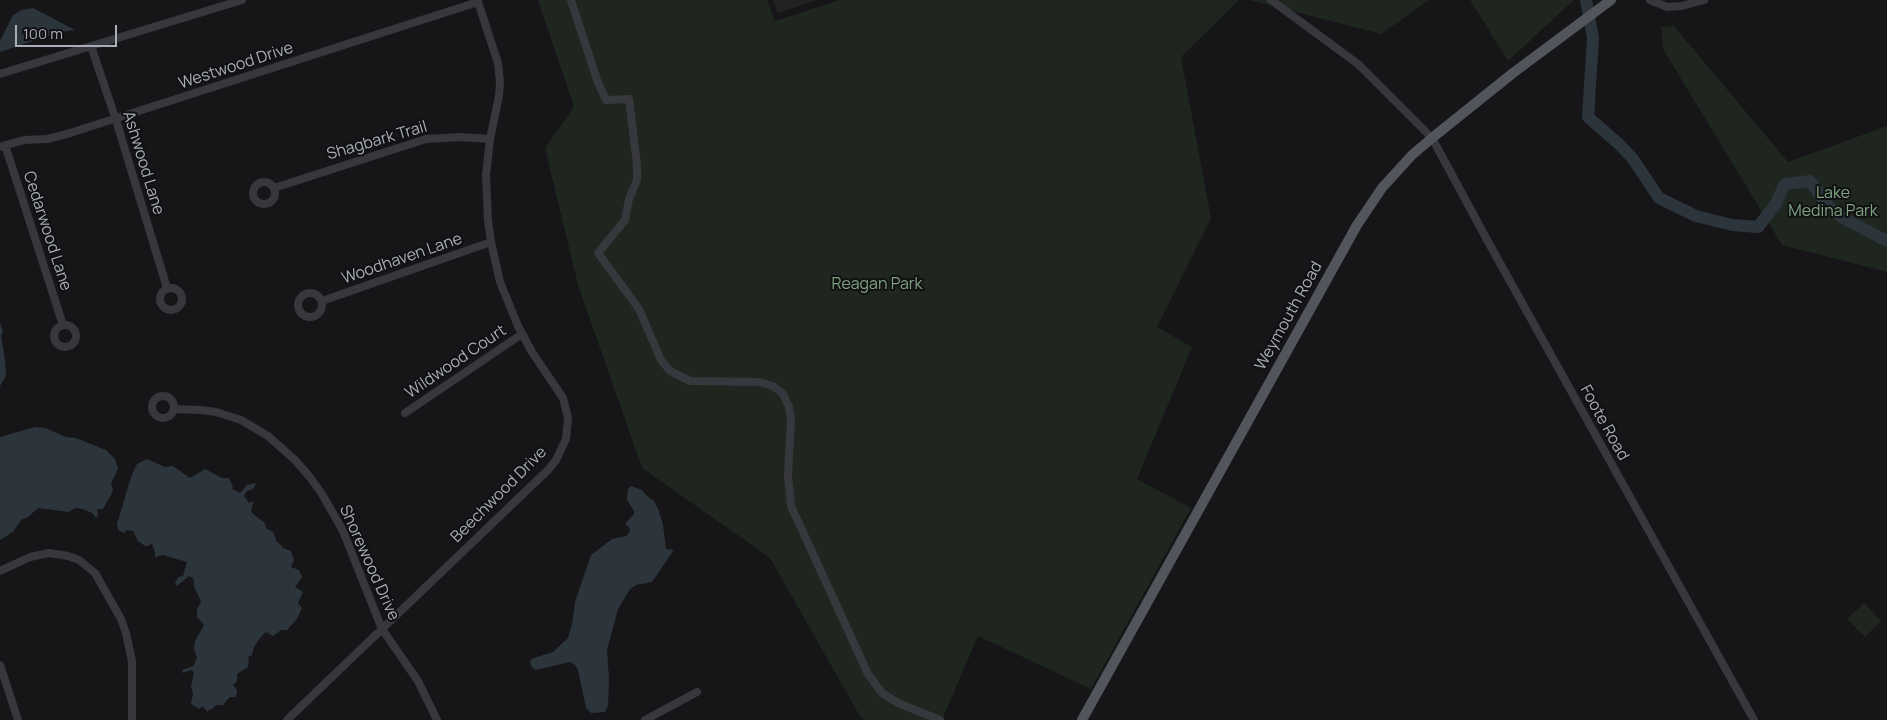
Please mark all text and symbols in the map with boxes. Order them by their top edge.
scale bar [18,15,120,47]
text: 100 m [23,23,63,44]
street label: Westwood Drive [176,38,296,94]
street label: Ashwood Lane [118,109,168,217]
street label: Shagbark Trail [325,118,429,164]
street label: Cedarwood Lane [19,169,75,293]
park label: Lake Medina Park [1788,184,1878,222]
street label: Woodhaven Lane [339,229,465,289]
street label: Weymouth Road [1251,258,1327,374]
park label: Reagan Park [831,275,923,295]
street label: Wildwood Court [402,321,510,403]
street label: Foote Road [1575,382,1633,464]
street label: Beechwood Drive [447,443,551,547]
street label: Shorewood Drive [335,502,403,624]

